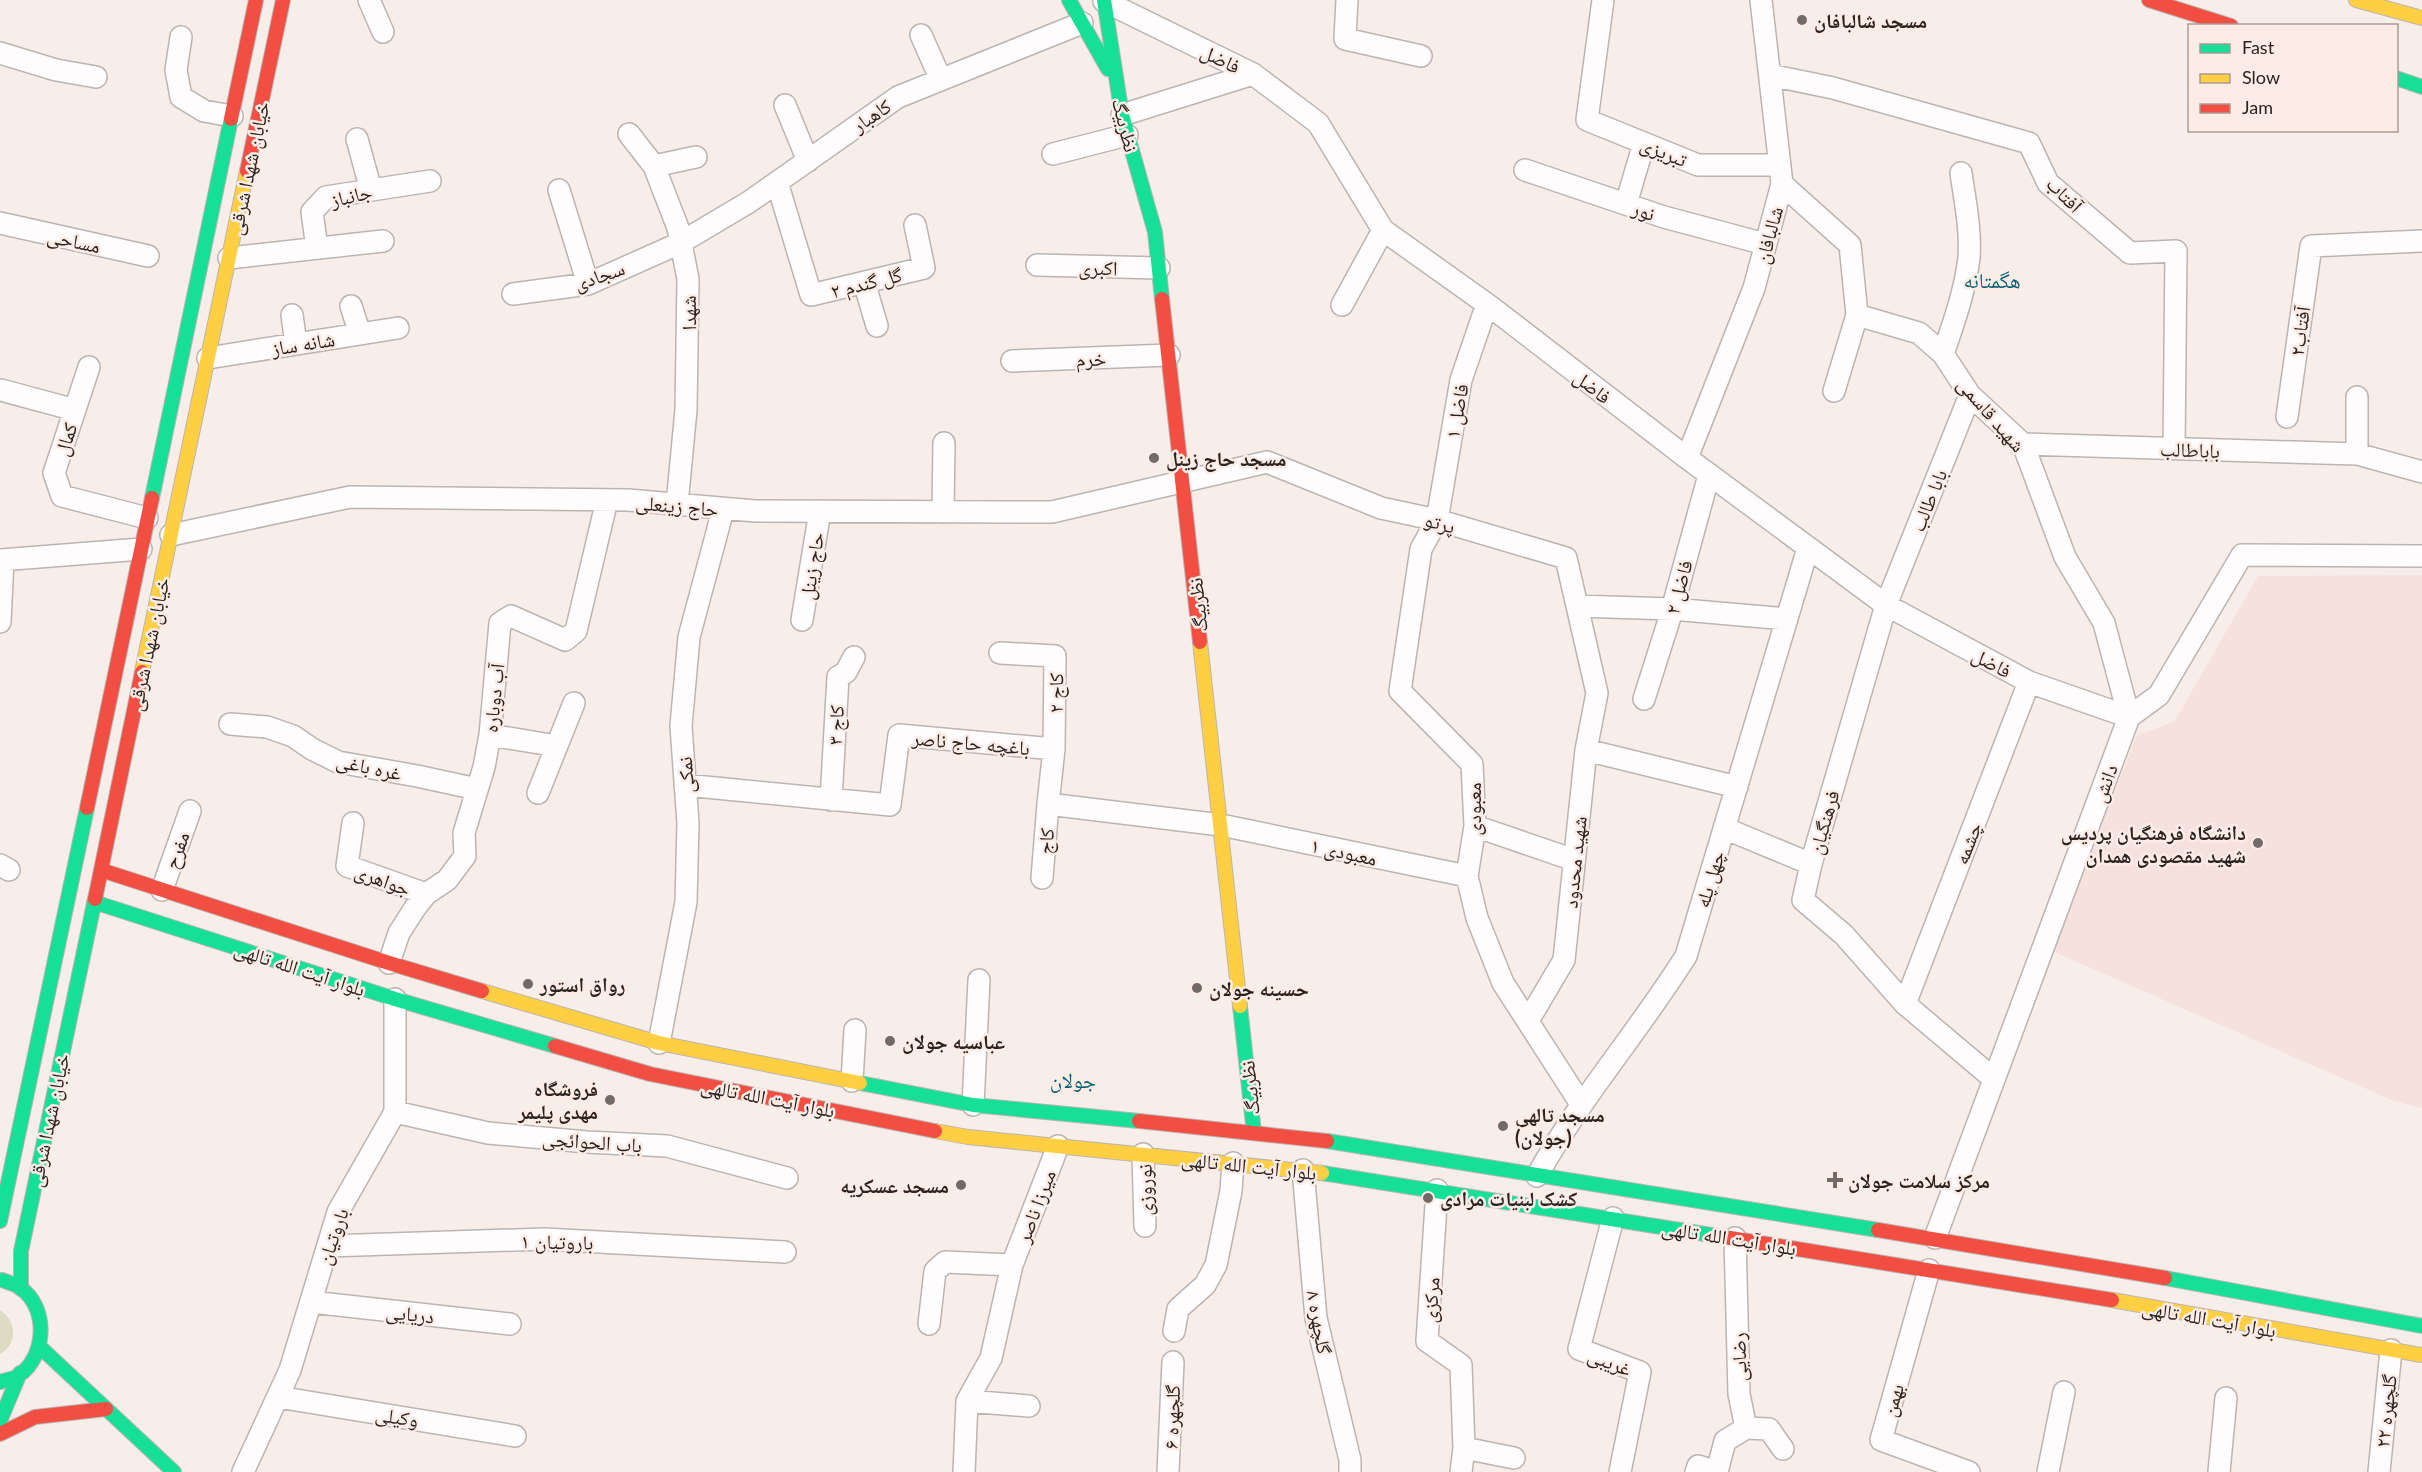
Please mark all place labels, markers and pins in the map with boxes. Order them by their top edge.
place label: مسجد شالبافان [1814,8,1927,33]
marker: مسجد شالبافان [1795,13,1809,27]
place label: مسجد حاج زینل [1166,446,1286,472]
marker: مسجد حاج زینل [1147,451,1161,465]
place label: دانشگاه فرهنگیان پردیس شهید مقصودی همدان [2061,820,2246,868]
marker: دانشگاه فرهنگیان پردیس شهید مقصودی همدان [2251,836,2265,850]
place label: رواق استور [539,972,625,997]
place label: حسینه جولان [1209,976,1309,1001]
marker: رواق استور [521,977,535,991]
marker: حسینه جولان [1190,981,1204,995]
place label: عباسیه جولان [902,1029,1005,1054]
marker: عباسیه جولان [883,1034,897,1048]
place label: فروشگاه مهدی پلیمر [517,1076,598,1124]
marker: فروشگاه مهدی پلیمر [603,1093,617,1107]
place label: مسجد تالهی (جولان) [1515,1102,1605,1150]
marker: مسجد تالهی (جولان) [1496,1119,1510,1133]
place label: مرکز سلامت جولان [1848,1168,1990,1193]
marker: مرکز سلامت جولان [1826,1171,1844,1189]
place label: مسجد عسکریه [840,1173,949,1198]
marker: مسجد عسکریه [954,1178,968,1192]
place label: کشک لبنیات مرادی [1440,1186,1578,1211]
marker: کشک لبنیات مرادی [1421,1191,1435,1205]

